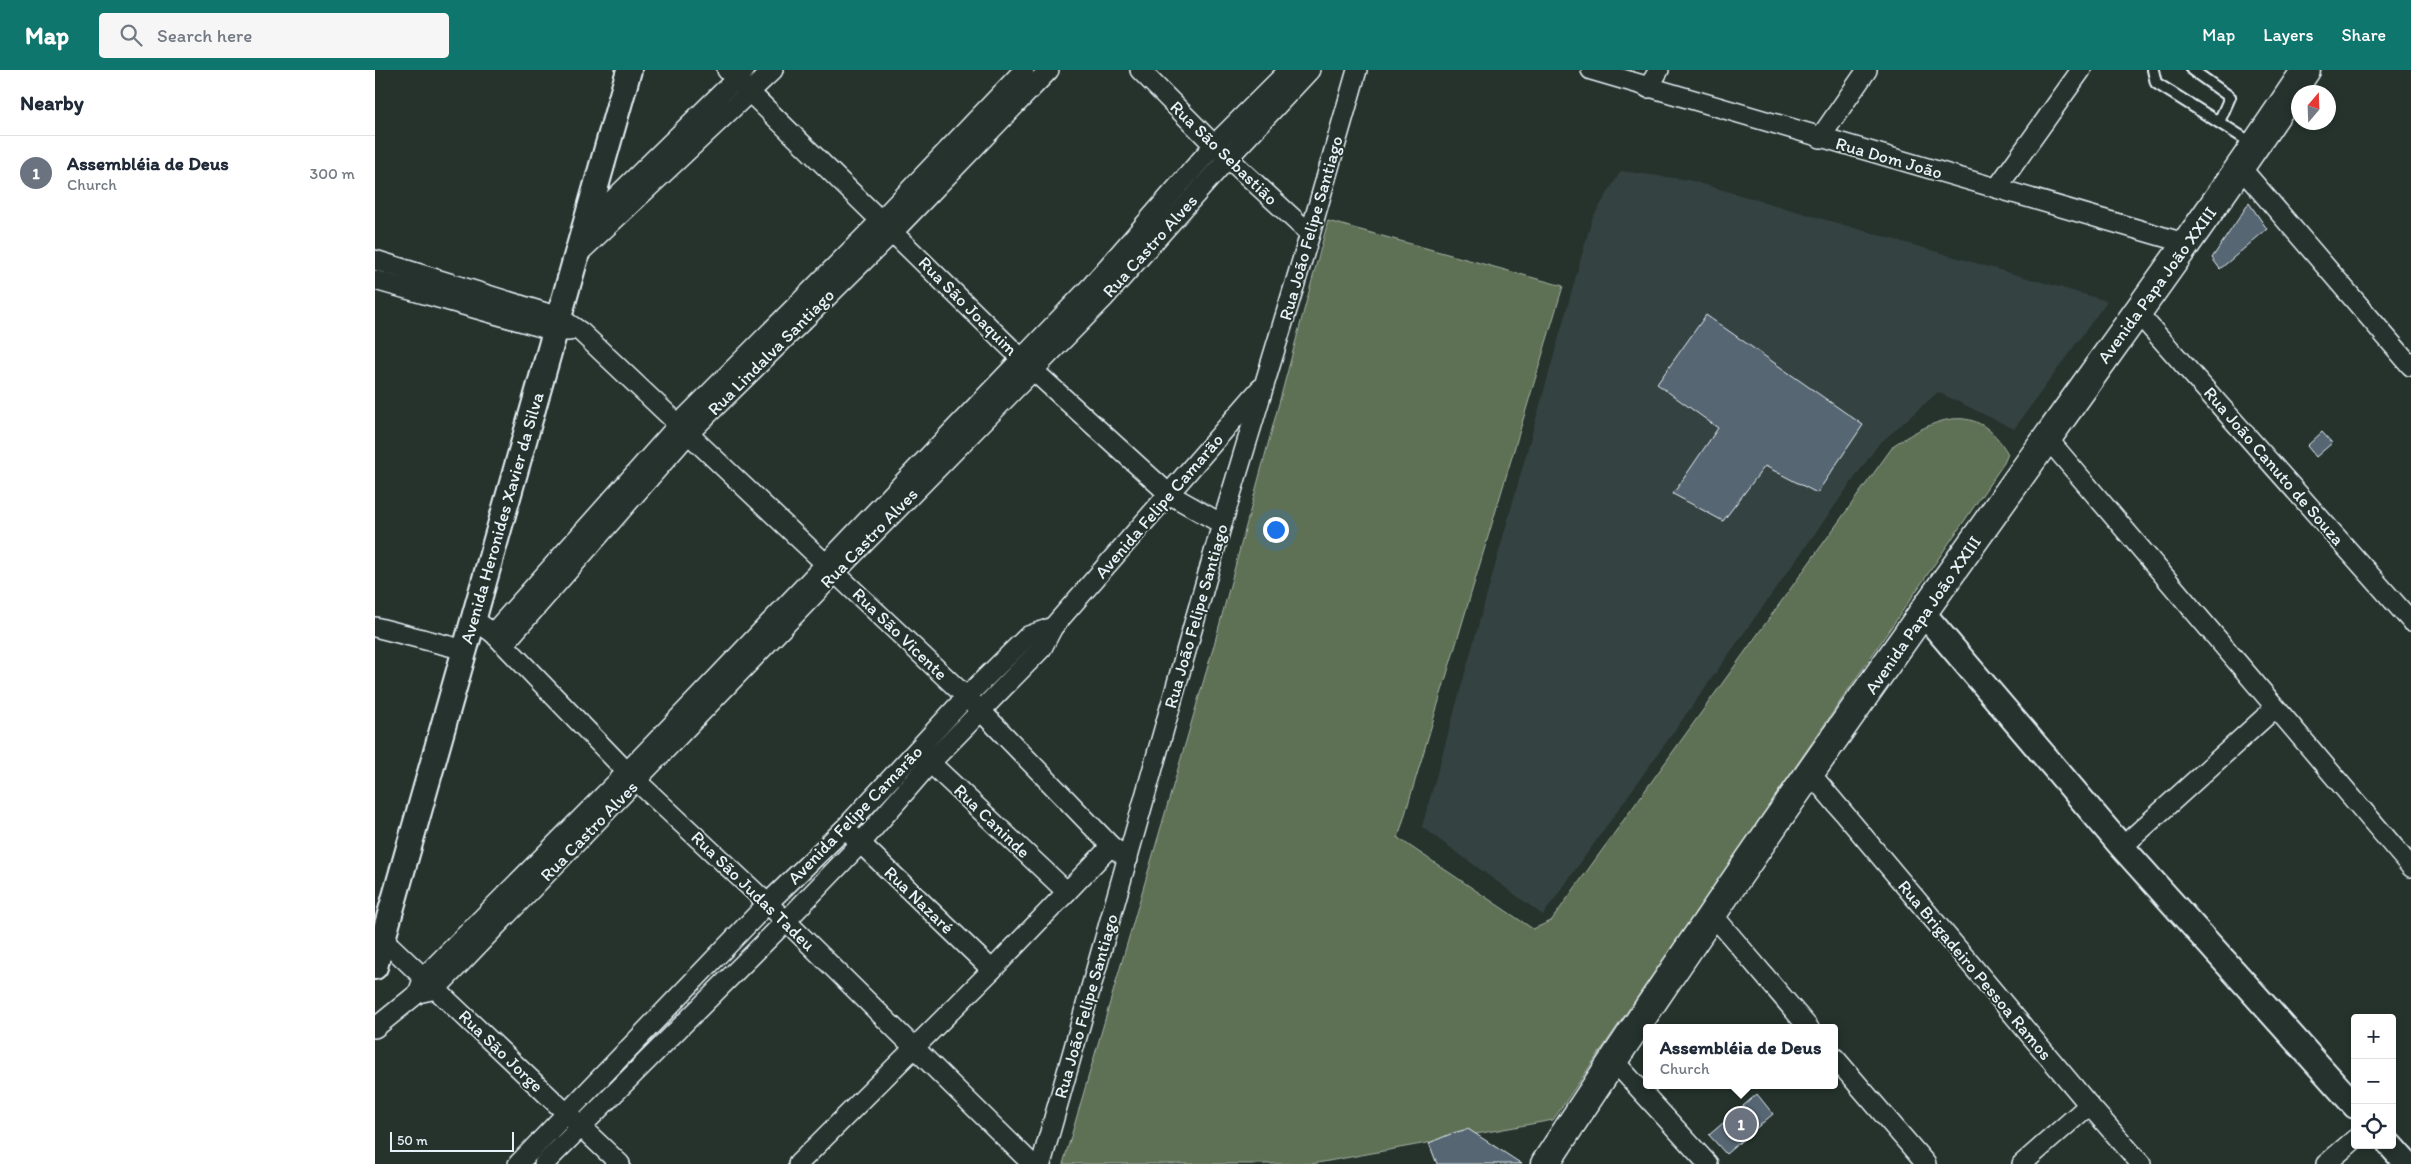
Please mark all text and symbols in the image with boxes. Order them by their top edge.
search box [99,13,449,58]
text: Map [25,21,69,50]
icon: search [117,21,145,49]
text: Search here [157,24,252,47]
text: Map [2202,24,2235,46]
text: Layers [2263,24,2313,46]
text: Share [2341,24,2386,46]
north arrow [2291,85,2336,130]
text: Nearby [20,90,84,115]
street label: Rua São Sebastião [1166,96,1282,210]
street label: Rua Dom João [1833,132,1945,184]
street label: Rua João Felipe Santiago [1274,133,1348,323]
text: Assembléia de Deus [67,152,229,175]
text: 1 [32,164,40,183]
text: 300 m [310,164,355,183]
text: Church [67,175,117,194]
street label: Rua Castro Alves [1098,190,1202,302]
street label: Avenida Papa João XXIII [2093,202,2221,368]
street label: Rua São Joaquim [914,252,1023,361]
street label: Rua Lindalva Santiago [703,284,839,420]
street label: Rua João Canuto de Souza [2199,382,2349,550]
street label: Avenida Heronides Xavier da Silva [455,389,549,646]
street label: Avenida Felipe Camarão [1090,429,1228,583]
street label: Rua Castro Alves [815,483,923,593]
your location [1263,517,1289,543]
street label: Rua João Felipe Santiago [1159,521,1233,711]
street label: Avenida Papa João XXIII [1860,532,1986,698]
street label: Rua São Vicente [848,583,952,685]
street label: Avenida Felipe Camarão [783,741,927,889]
street label: Rua Castro Alves [535,776,643,886]
street label: Rua Caninde [949,779,1035,863]
street label: Rua São Judas Tadeu [686,826,820,956]
street label: Rua Nazaré [880,861,958,939]
street label: Rua Brigadeiro Pessoa Ramos [1893,876,2057,1064]
street label: Rua João Felipe Santiago [1049,911,1123,1101]
street label: Rua São Jorge [454,1005,548,1097]
map controls [2351,1014,2396,1149]
button: + [2351,1014,2396,1059]
popup [1643,1024,1838,1089]
text: Assembléia de Deus [1660,1036,1821,1059]
text: Church [1660,1059,1710,1078]
button: − [2351,1059,2396,1104]
button: locate [2351,1104,2396,1149]
pin: 1 [1725,1105,1757,1143]
scale bar [390,1129,514,1152]
text: 50 m [397,1132,428,1149]

